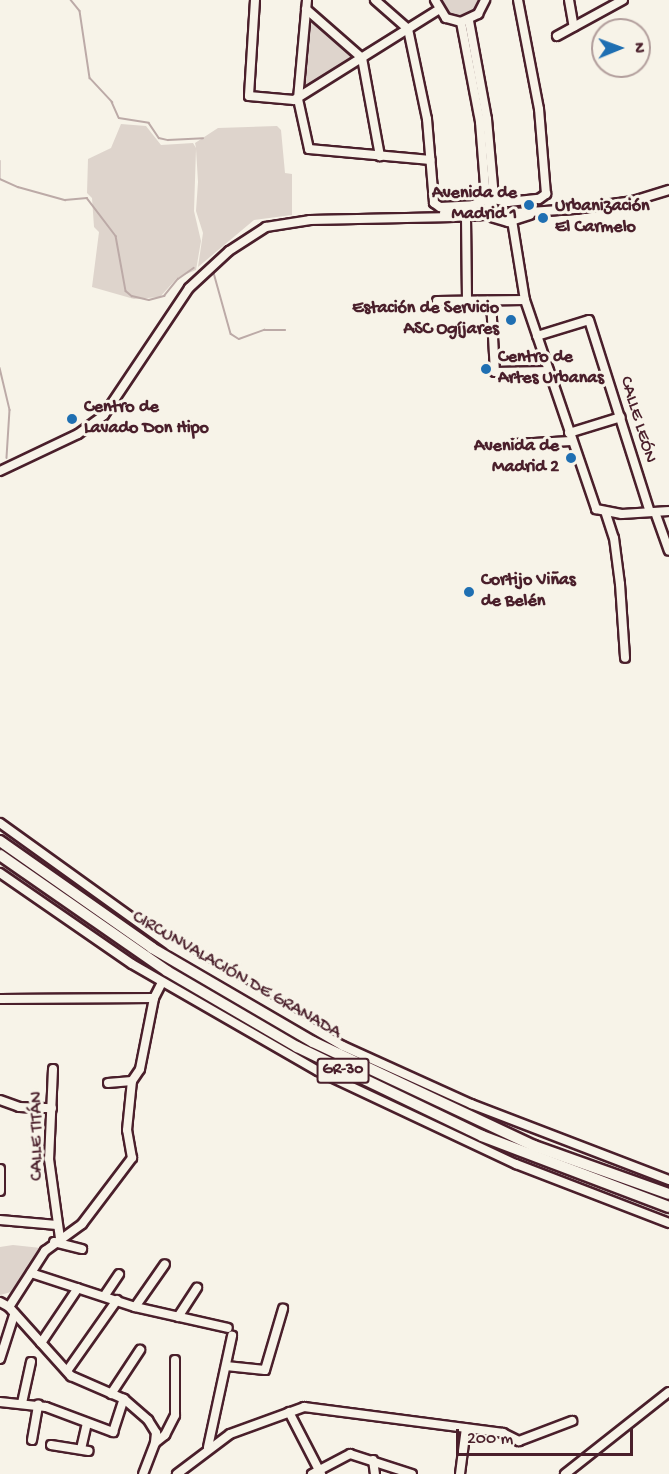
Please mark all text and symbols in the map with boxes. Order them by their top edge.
north arrow [591,18,651,78]
text: N [628,42,647,53]
place label: Avenida de Madrid 1 [432,184,517,226]
place label: Urbanización El Carmelo [555,197,650,240]
marker: Avenida de Madrid 1 [522,198,536,212]
marker: Urbanización El Carmelo [536,211,550,225]
place label: Estación de Servicio ASC Ogíjares [352,299,499,342]
marker: Estación de Servicio ASC Ogíjares [504,313,518,327]
place label: Centro de Artes Urbanas [498,348,604,391]
marker: Centro de Artes Urbanas [479,362,493,376]
street label: CALLE LEÓN [614,374,660,466]
place label: Centro de Lavado Don Hipo [84,398,209,440]
marker: Centro de Lavado Don Hipo [65,412,79,426]
place label: Avenida de Madrid 2 [474,437,559,480]
marker: Avenida de Madrid 2 [564,451,578,465]
place label: Cortijo Viñas de Belén [481,571,576,614]
marker: Cortijo Viñas de Belén [462,585,476,599]
street label: CIRCUNVALACIÓN DE GRANADA [128,907,344,1045]
road number: GR-30 [316,1058,370,1084]
street label: CALLE TITÁN [27,1091,49,1181]
scale bar [459,1417,636,1455]
text: 200 m [467,1429,513,1450]

